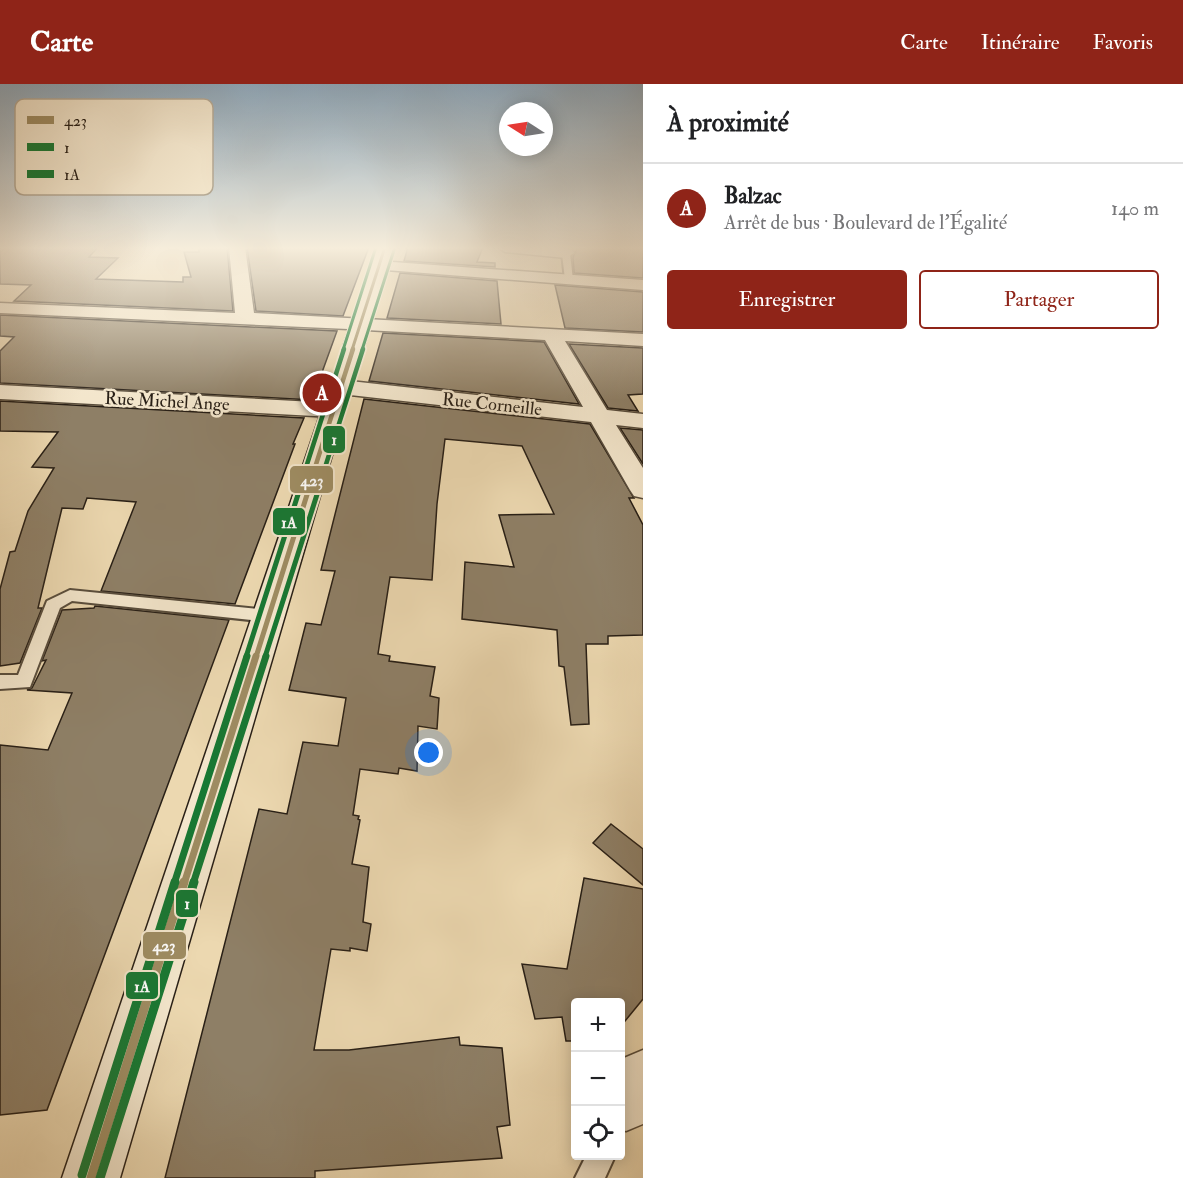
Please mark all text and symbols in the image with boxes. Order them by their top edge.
text: Carte [30,25,93,60]
text: Carte [900,29,948,56]
text: Itinéraire [981,29,1059,56]
text: Favoris [1092,29,1153,56]
legend [15,99,213,195]
north arrow [499,102,553,156]
text: À proximité [667,107,789,139]
text: 423 [64,111,87,131]
text: 1 [64,138,70,158]
text: 1A [64,165,80,185]
text: Balzac [724,182,782,210]
text: A [680,196,693,221]
text: 140 m [1111,196,1159,221]
text: Arrêt de bus · Boulevard de l'Égalité [724,210,1007,235]
button: Enregistrer [667,270,907,329]
button: Partager [919,270,1159,329]
pin: A [302,370,342,416]
street label: Rue Michel Ange [104,387,231,416]
street label: Rue Corneille [441,388,543,421]
line badge: 1 [322,425,346,454]
text: 1 [331,430,337,450]
line badge: 423 [289,465,334,494]
text: 423 [300,471,323,491]
line badge: 1A [272,507,306,536]
text: 1A [281,513,298,533]
your location [414,738,443,767]
line badge: 1 [175,889,199,918]
text: 1 [184,894,190,914]
line badge: 423 [142,931,187,960]
text: 423 [152,936,175,956]
line badge: 1A [125,971,159,1000]
text: 1A [134,977,151,997]
map controls [571,998,625,1160]
button: + [571,998,625,1052]
button: − [571,1052,625,1106]
button: locate [571,1106,625,1160]

